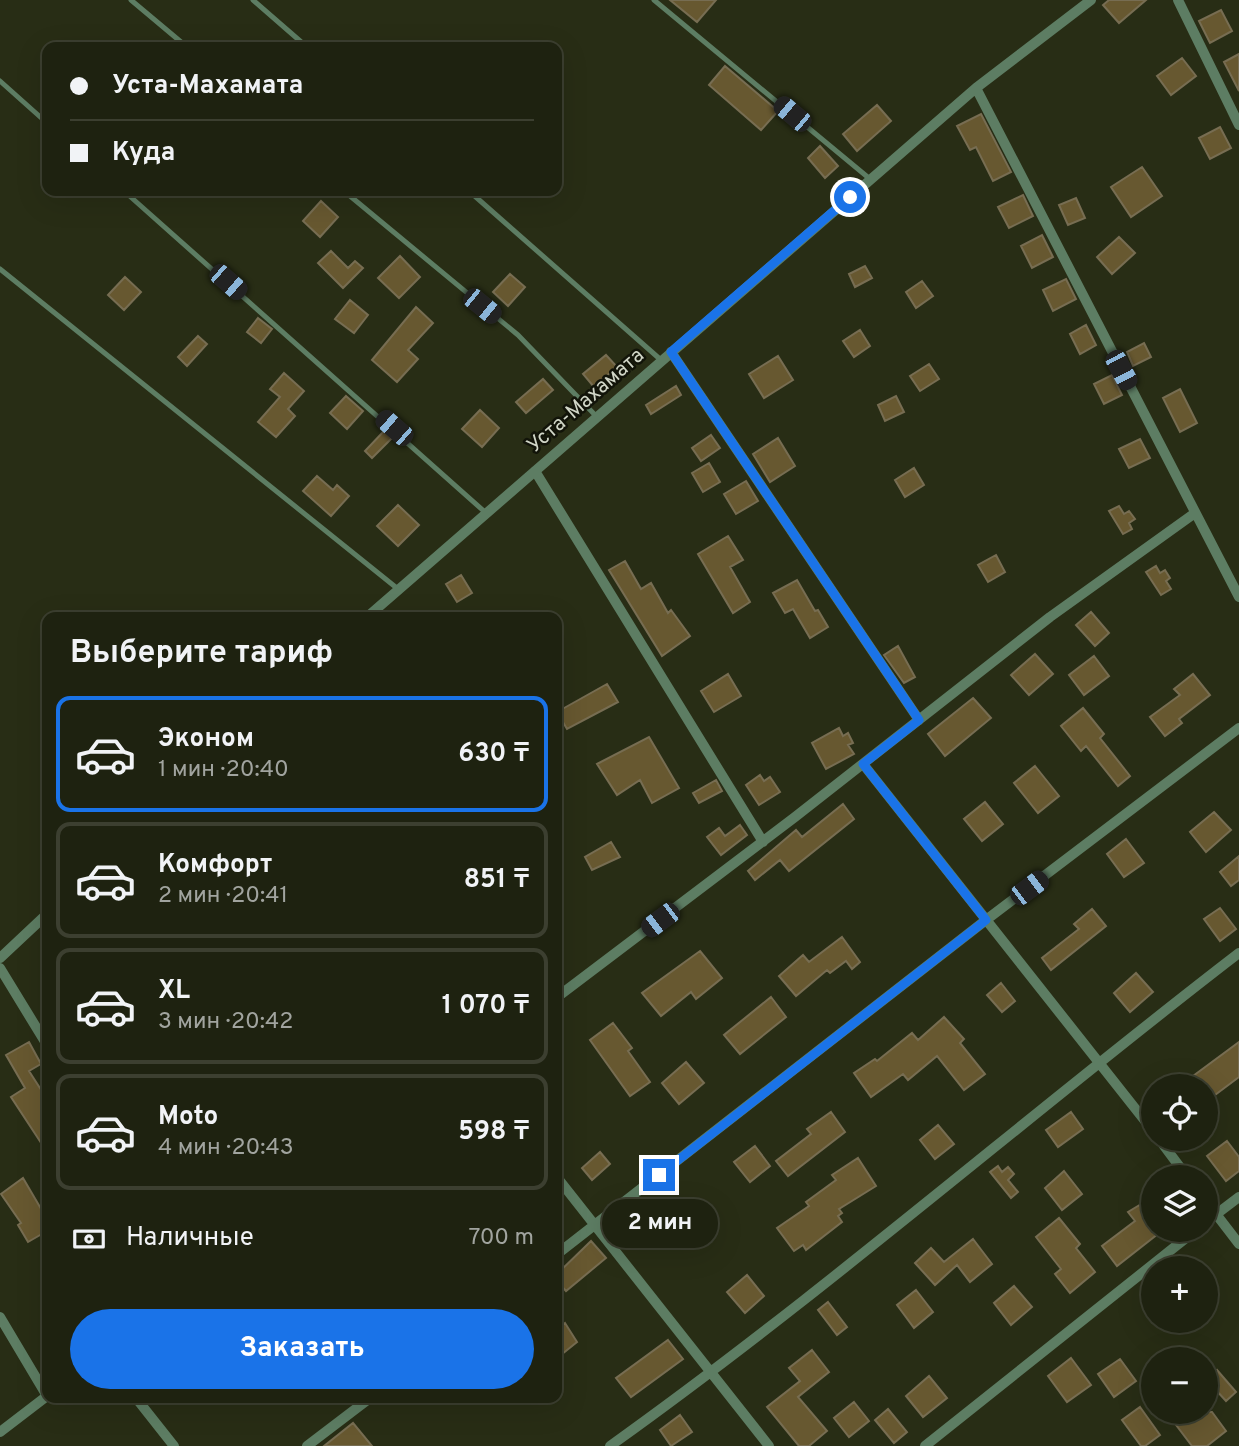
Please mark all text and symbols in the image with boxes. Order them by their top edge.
text: Уста-Махамата [112,70,303,103]
car [770,92,815,136]
text: Куда [112,137,175,170]
route start [834,181,866,213]
car [206,260,251,304]
car [460,285,505,327]
street label: Уста-Махамата [522,343,650,459]
car [1102,347,1141,393]
car [372,406,417,450]
text: Выберите тариф [70,634,333,674]
icon: car [74,723,137,786]
text: Эконом [158,723,254,756]
text: 630 ₸ [458,738,530,771]
text: 1 мин · 20:40 [158,756,289,785]
icon: car [74,849,137,912]
text: Комфорт [158,849,272,882]
text: 851 ₸ [464,864,530,897]
car [1006,867,1053,909]
text: 2 мин · 20:41 [158,882,288,911]
car [637,899,684,941]
icon: car [74,975,137,1038]
text: XL [158,975,190,1008]
text: 1 070 ₸ [442,990,530,1023]
text: 3 мин · 20:42 [158,1008,293,1037]
map controls [1141,1074,1218,1424]
button: locate [1141,1074,1218,1151]
icon: car [74,1101,137,1164]
text: Moto [158,1101,218,1134]
text: 598 ₸ [458,1116,530,1149]
text: 4 мин · 20:43 [158,1134,294,1163]
route end [643,1159,675,1191]
button: layers [1141,1165,1218,1242]
callout: 2 мин [601,1200,717,1248]
text: 2 мин [628,1209,692,1238]
icon: cash [70,1220,108,1258]
text: Наличные [126,1222,254,1255]
text: 700 m [468,1224,534,1253]
button: + [1141,1256,1218,1333]
button: Заказать [70,1309,534,1389]
button: − [1141,1347,1218,1424]

